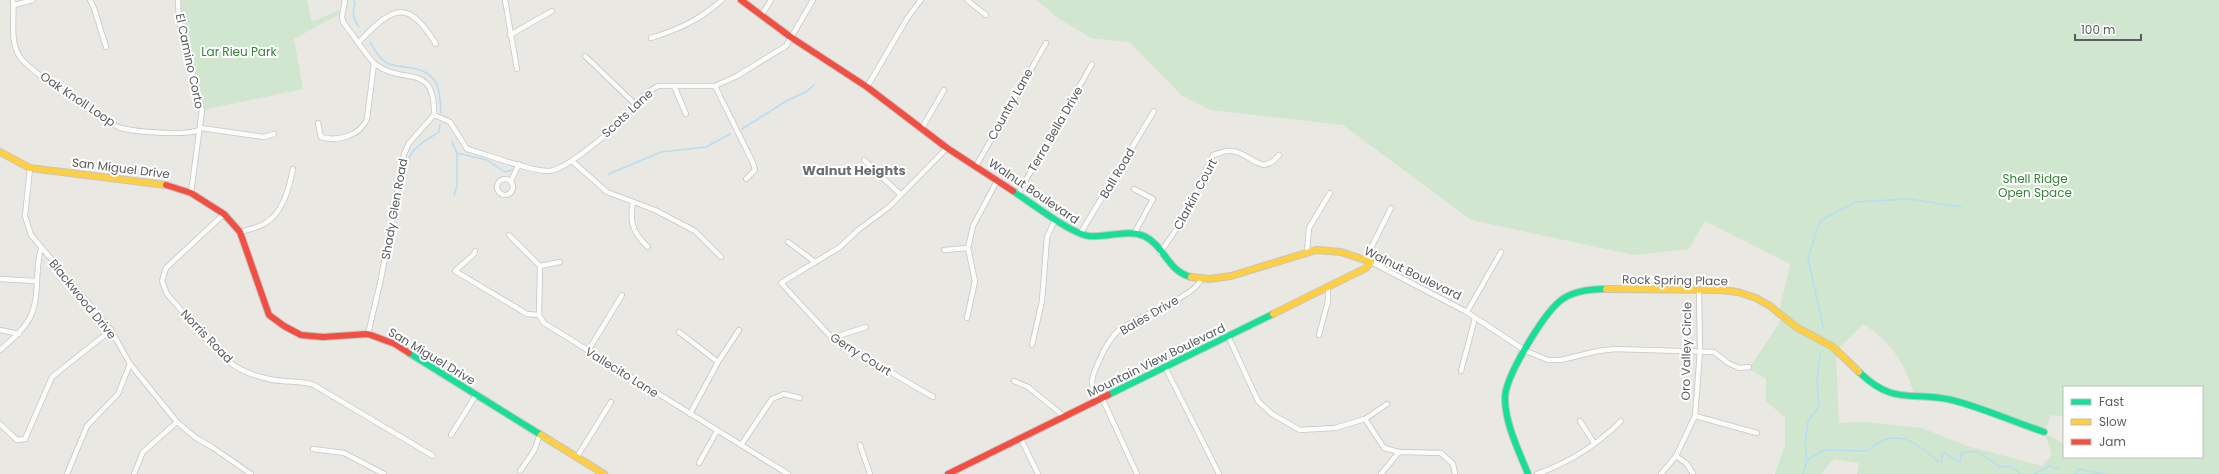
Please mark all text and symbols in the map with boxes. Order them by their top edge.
street label: El Camino Corto [172,12,208,111]
scale bar [2075,16,2141,42]
text: 100 m [2081,21,2115,38]
park label: Lar Rieu Park [201,43,277,60]
street label: Country Lane [983,65,1037,143]
street label: Oak Knoll Loop [37,68,119,130]
street label: Terra Bella Drive [1024,83,1086,175]
street label: Scots Lane [598,85,656,141]
street label: Ball Road [1095,145,1139,201]
street label: San Miguel Drive [71,154,171,182]
street label: Walnut Boulevard [985,154,1083,228]
street label: Clarkin Court [1169,155,1221,233]
street label: Shady Glen Road [377,157,411,261]
district label: Walnut Heights [802,161,906,180]
park label: Shell Ridge Open Space [1998,170,2072,201]
street label: Walnut Boulevard [1362,242,1464,304]
street label: Blackwood Drive [45,255,121,343]
street label: Rock Spring Place [1622,271,1728,289]
street label: Bales Drive [1116,291,1182,339]
street label: Oro Valley Circle [1677,302,1695,400]
street label: Norris Road [177,305,237,367]
street label: Mountain View Boulevard [1084,319,1228,401]
street label: San Miguel Drive [385,323,479,389]
street label: Gerry Court [827,328,895,380]
street label: Vallecito Lane [582,343,662,401]
legend [2063,386,2203,458]
text: Fast [2099,393,2124,410]
text: Slow [2099,413,2127,430]
text: Jam [2099,433,2126,450]

